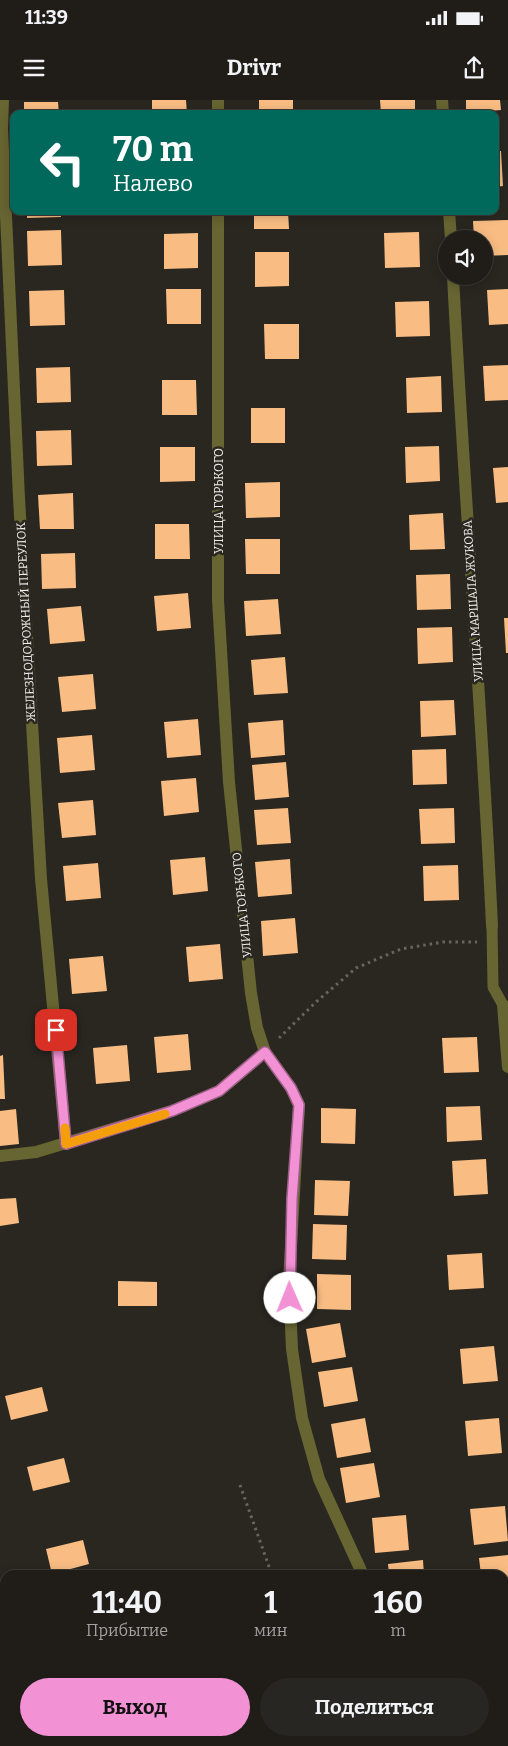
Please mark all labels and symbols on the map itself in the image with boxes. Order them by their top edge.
street label: УЛИЦА ГОРЬКОГО [212,448,226,554]
street label: УЛИЦА МАРШАЛА ЖУКОВА [460,519,486,682]
street label: ЖЕЛЕЗНОДОРОЖНЫЙ ПЕРЕУЛОК [13,521,38,722]
street label: УЛИЦА ГОРЬКОГО [230,852,254,958]
pin [35,1009,77,1051]
position arrow [263,1271,315,1323]

